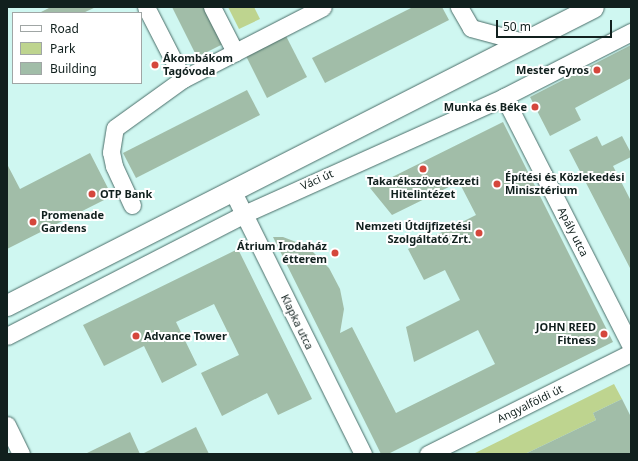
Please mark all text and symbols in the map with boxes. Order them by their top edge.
legend [12,12,142,84]
scale bar [498,12,614,38]
text: 50 m [503,18,531,35]
text: Road [50,20,79,37]
text: Park [50,40,75,57]
place label: Ákombákom Tagóvoda [163,52,233,78]
text: Building [50,60,97,77]
marker: Ákombákom Tagóvoda [150,60,160,70]
place label: Mester Gyros [516,63,589,77]
marker: Mester Gyros [592,65,602,75]
place label: Munka és Béke [444,100,527,114]
marker: Munka és Béke [530,102,540,112]
marker: Takarékszövetkezeti Hitelintézet [418,164,428,174]
street label: Váci út [299,167,335,193]
place label: Építési és Közlekedési Minisztérium [505,171,624,197]
place label: Takarékszövetkezeti Hitelintézet [367,175,479,201]
marker: Építési és Közlekedési Minisztérium [492,179,502,189]
place label: OTP Bank [100,187,152,201]
marker: OTP Bank [87,189,97,199]
street label: Apály utca [555,205,591,259]
place label: Promenade Gardens [41,209,104,235]
marker: Promenade Gardens [28,217,38,227]
place label: Nemzeti Útdíjfizetési Szolgáltató Zrt. [356,220,471,246]
marker: Nemzeti Útdíjfizetési Szolgáltató Zrt. [474,228,484,238]
place label: Átrium Irodaház étterem [237,240,327,266]
marker: Átrium Irodaház étterem [330,248,340,258]
street label: Klapka utca [278,292,316,352]
place label: JOHN REED Fitness [536,321,596,347]
place label: Advance Tower [144,329,227,343]
marker: JOHN REED Fitness [599,329,609,339]
marker: Advance Tower [131,331,141,341]
street label: Angyalföldi út [495,382,565,426]

